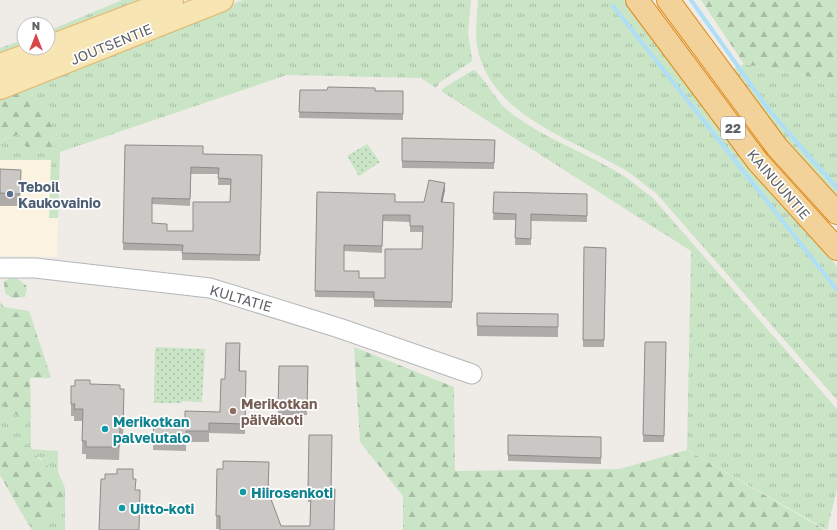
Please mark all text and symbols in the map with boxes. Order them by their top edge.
north arrow [16,16,56,56]
text: N [32,19,40,32]
street label: JOUTSENTIE [68,20,154,68]
road number: 22 [721,117,745,139]
street label: KAINUUNTIE [744,146,814,222]
place label: Teboil Kaukovainio [18,178,101,211]
marker: Teboil Kaukovainio [5,189,15,199]
street label: KULTATIE [208,281,274,315]
place label: Merikotkan päiväkoti [241,395,317,428]
marker: Merikotkan päiväkoti [228,406,238,416]
place label: Merikotkan palvelutalo [113,413,190,446]
marker: Merikotkan palvelutalo [100,424,110,434]
place label: Hiirosenkoti [251,484,333,501]
marker: Hiirosenkoti [238,487,248,497]
place label: Uitto-koti [130,500,195,517]
marker: Uitto-koti [117,503,127,513]

